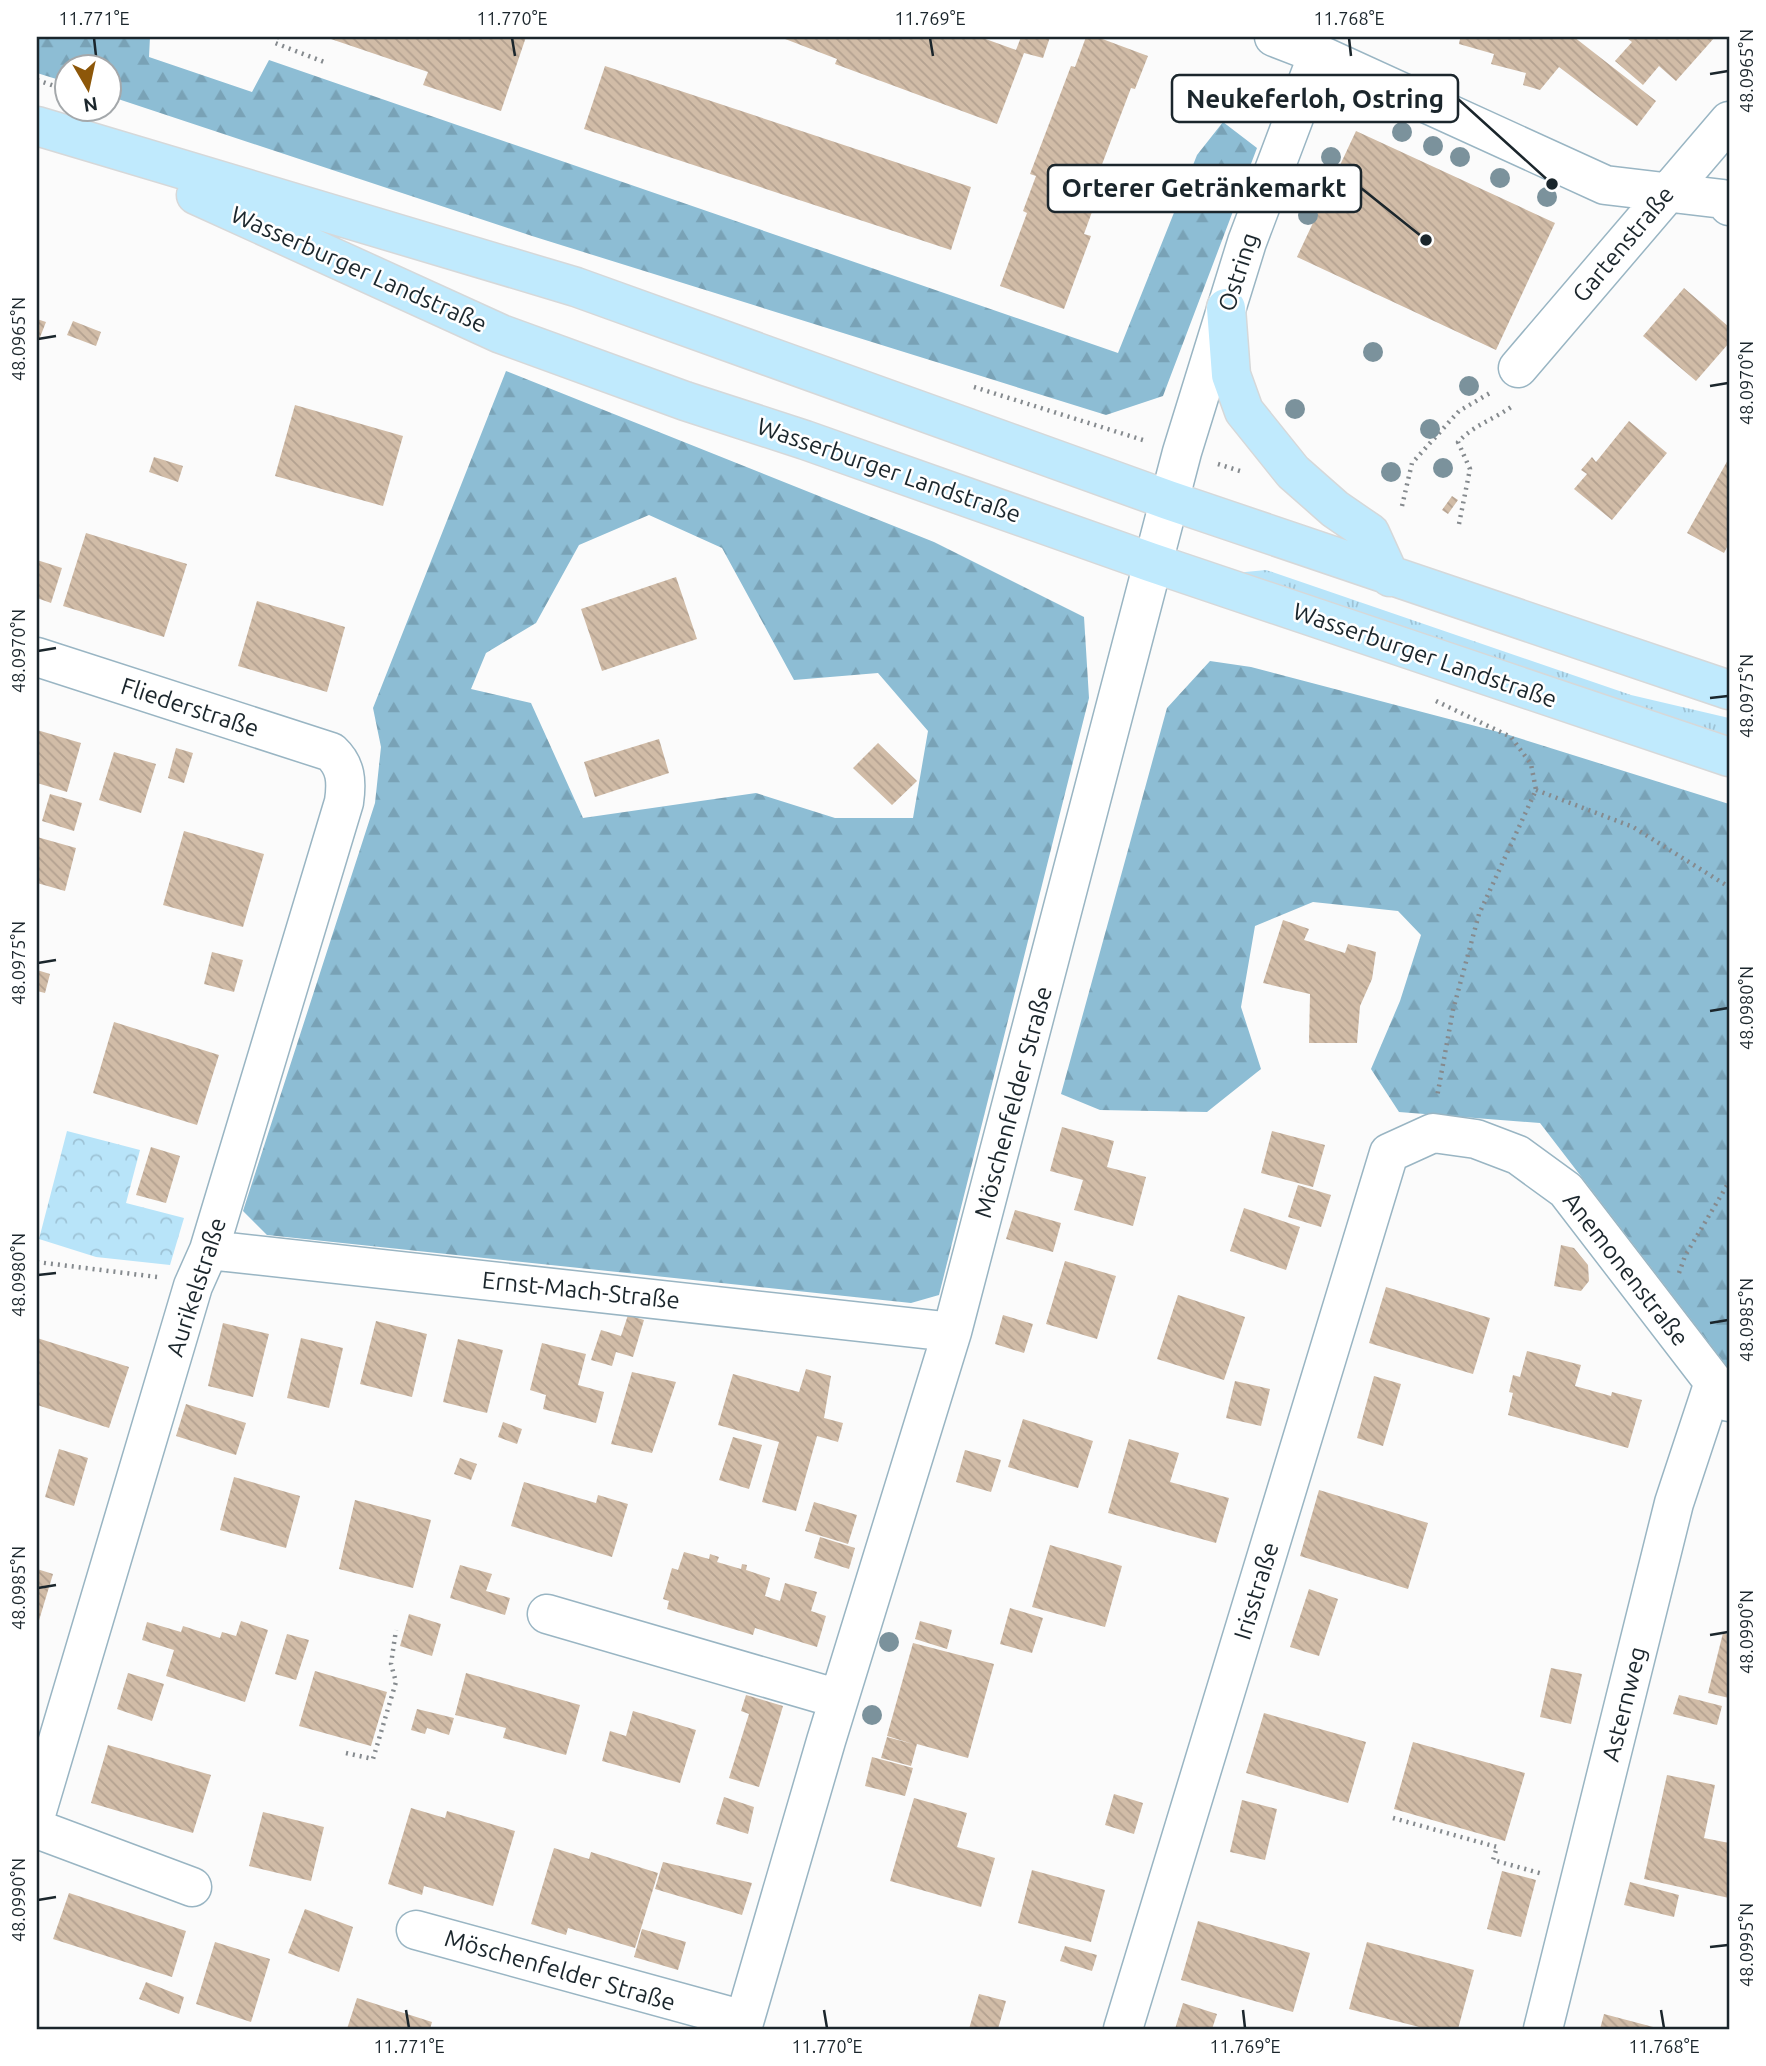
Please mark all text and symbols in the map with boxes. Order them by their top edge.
text: 11.771°E [58,8,130,28]
text: 11.770°E [476,8,548,28]
text: 11.769°E [894,8,966,28]
text: 11.768°E [1313,8,1385,28]
text: 48.0965°N [1736,29,1756,113]
north arrow [52,52,122,122]
callout: Neukeferloh, Ostring [1172,75,1458,122]
text: Neukeferloh, Ostring [1186,84,1444,113]
text: N [82,93,99,117]
callout: Orterer Getränkemarkt [1048,165,1361,212]
text: Orterer Getränkemarkt [1062,173,1346,202]
street label: Gartenstraße [1567,181,1679,307]
street label: Wasserburger Landstraße [227,200,491,338]
street label: Ostring [1213,229,1263,315]
text: 48.0965°N [8,297,28,381]
text: 48.0970°N [1736,341,1756,425]
street label: Wasserburger Landstraße [754,412,1024,528]
street label: Wasserburger Landstraße [1290,597,1560,713]
text: 48.0970°N [8,609,28,693]
text: 48.0975°N [1736,654,1756,738]
street label: Fliederstraße [118,672,262,742]
text: 48.0975°N [8,921,28,1005]
text: 48.0980°N [1736,966,1756,1050]
street label: Möschenfelder Straße [969,983,1057,1221]
street label: Anemonenstraße [1558,1187,1694,1351]
street label: Aurikelstraße [161,1214,231,1360]
text: 48.0980°N [8,1233,28,1317]
street label: Ernst-Mach-Straße [481,1266,681,1314]
text: 48.0985°N [1736,1278,1756,1362]
street label: Irisstraße [1228,1539,1284,1643]
text: 48.0985°N [8,1546,28,1630]
text: 48.0990°N [1736,1590,1756,1674]
street label: Asternweg [1597,1644,1651,1764]
text: 48.0990°N [8,1858,28,1942]
text: 48.0995°N [1736,1903,1756,1987]
street label: Möschenfelder Straße [441,1924,679,2016]
text: 11.771°E [373,2036,445,2056]
text: 11.770°E [791,2036,863,2056]
text: 11.769°E [1209,2036,1281,2056]
text: 11.768°E [1628,2036,1700,2056]

